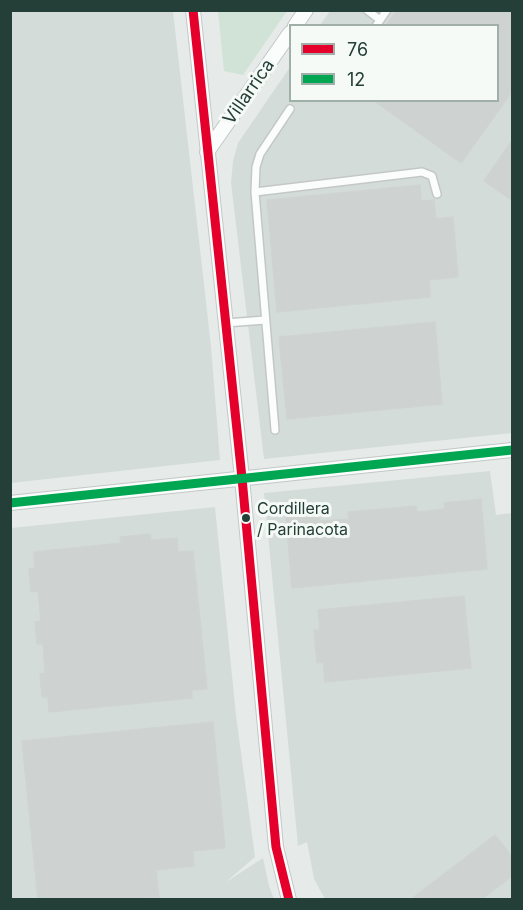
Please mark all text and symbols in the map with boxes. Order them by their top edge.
legend [289,24,499,102]
text: 76 [347,39,368,60]
street label: Villarrica [219,55,279,129]
text: 12 [347,69,365,90]
place label: Cordillera / Parinacota [257,499,348,537]
marker: Cordillera / Parinacota [240,512,252,524]

